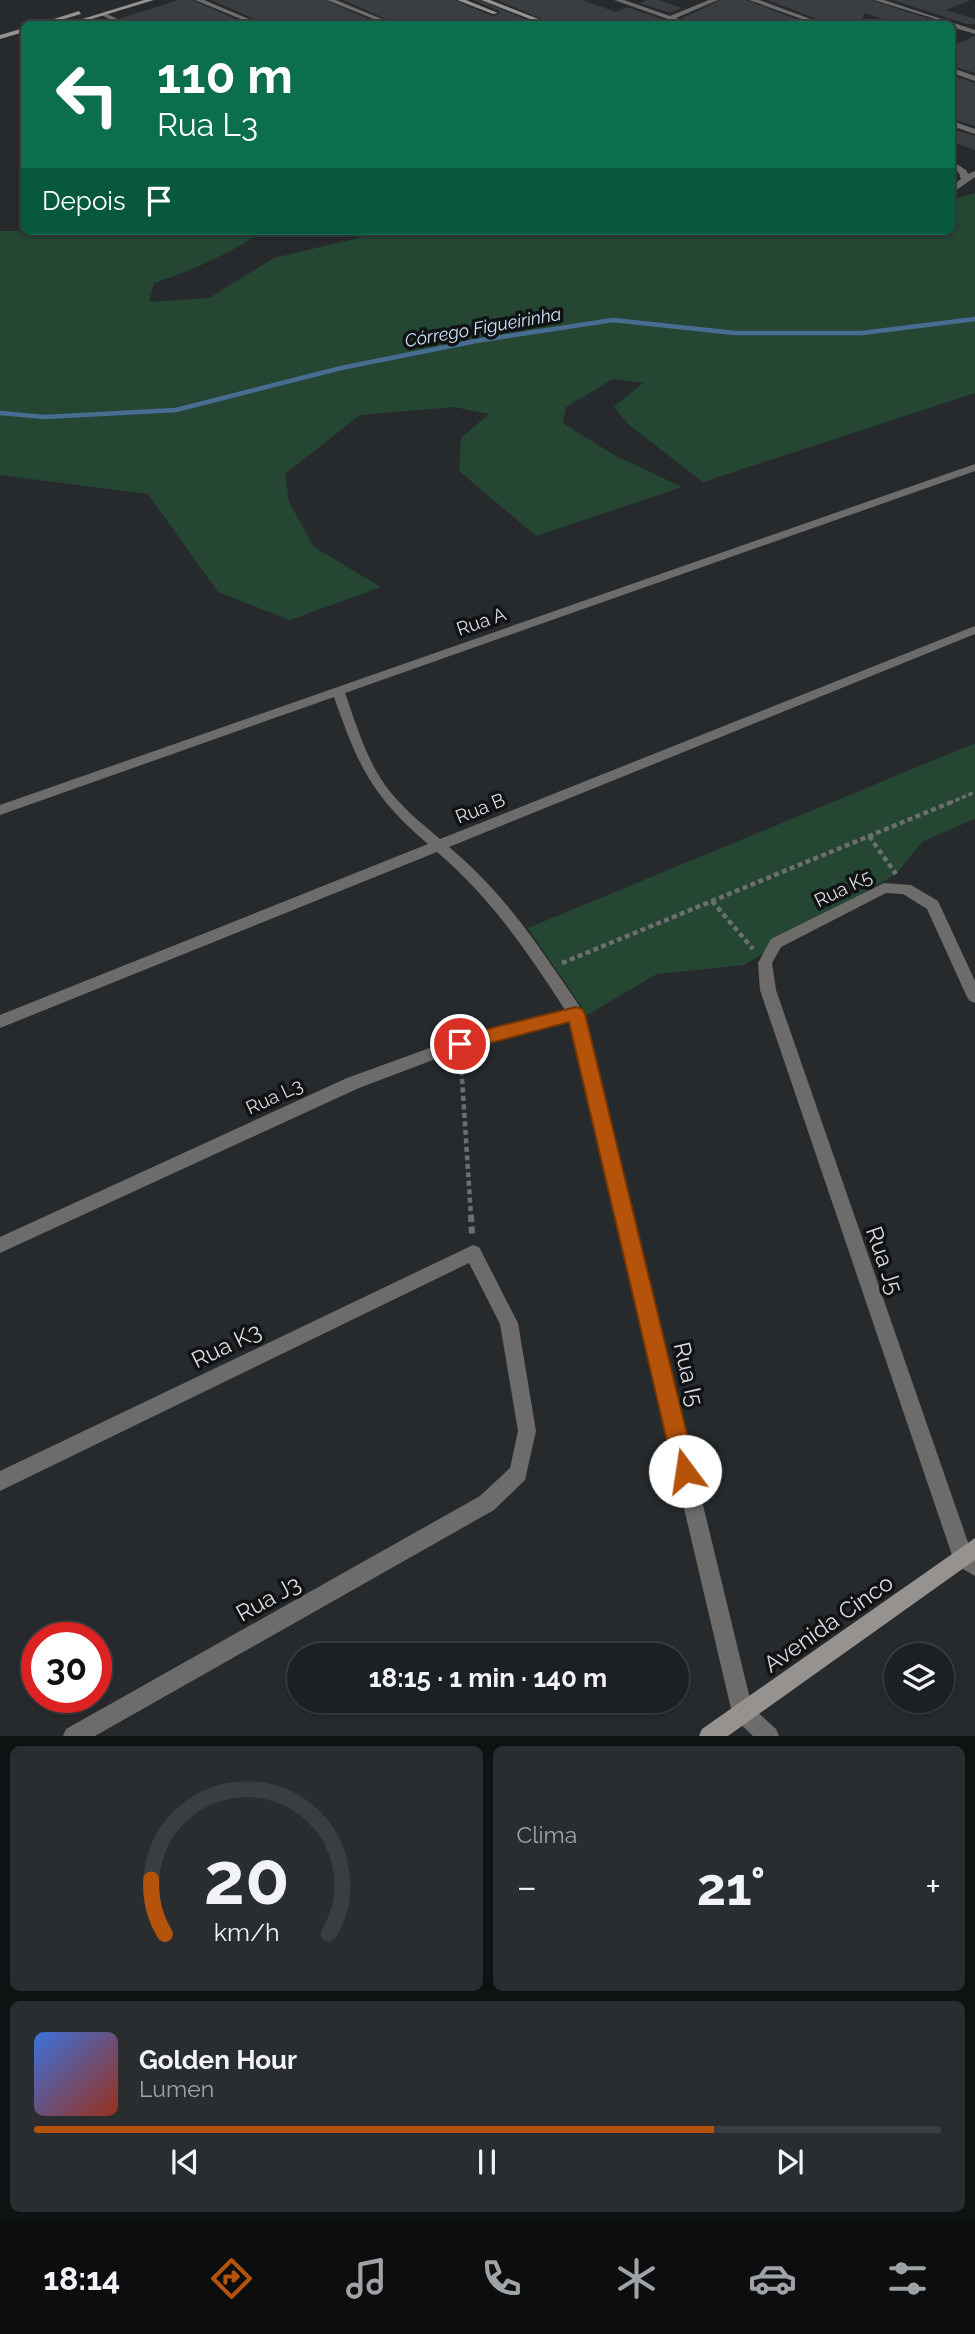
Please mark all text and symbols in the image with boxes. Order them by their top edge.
text: 110 m [157,47,293,104]
icon: left [42,49,133,140]
text: Rua L3 [157,106,258,143]
icon: arrive [140,182,178,220]
text: Depois [42,186,126,216]
water label: Córrego Figueirinha [403,303,563,351]
street label: Rua A [453,602,509,640]
street label: Rua B [452,788,508,828]
street label: Rua K5 [811,865,875,911]
pin [430,1014,490,1074]
icon: arrive [441,1025,479,1063]
street label: Rua L3 [242,1073,306,1119]
street label: Rua J5 [861,1223,909,1297]
street label: Rua K3 [187,1317,265,1373]
street label: Rua I5 [669,1339,709,1409]
position arrow [648,1434,722,1508]
street label: Avenida Cinco [758,1568,898,1678]
street label: Rua J3 [231,1569,305,1627]
speed limit sign: 30 [21,1622,112,1713]
map controls [884,1643,954,1713]
button: layers [884,1643,954,1713]
text: 18:15 · 1 min · 140 m [369,1663,607,1693]
text: Clima [517,1821,577,1848]
text: 20 [203,1837,289,1922]
text: 21° [697,1856,765,1917]
text: − [517,1864,537,1909]
text: + [925,1864,941,1909]
text: km/h [213,1917,279,1947]
text: Golden Hour [139,2045,297,2075]
text: Lumen [139,2075,214,2102]
icon: previous [166,2143,204,2181]
icon: pause [468,2143,506,2181]
icon: next [771,2143,809,2181]
icon: directions [207,2254,256,2303]
icon: music [342,2254,391,2303]
icon: phone [477,2254,526,2303]
icon: climate [612,2254,661,2303]
icon: car [748,2254,797,2303]
icon: filters [883,2254,932,2303]
text: 18:14 [43,2260,120,2297]

